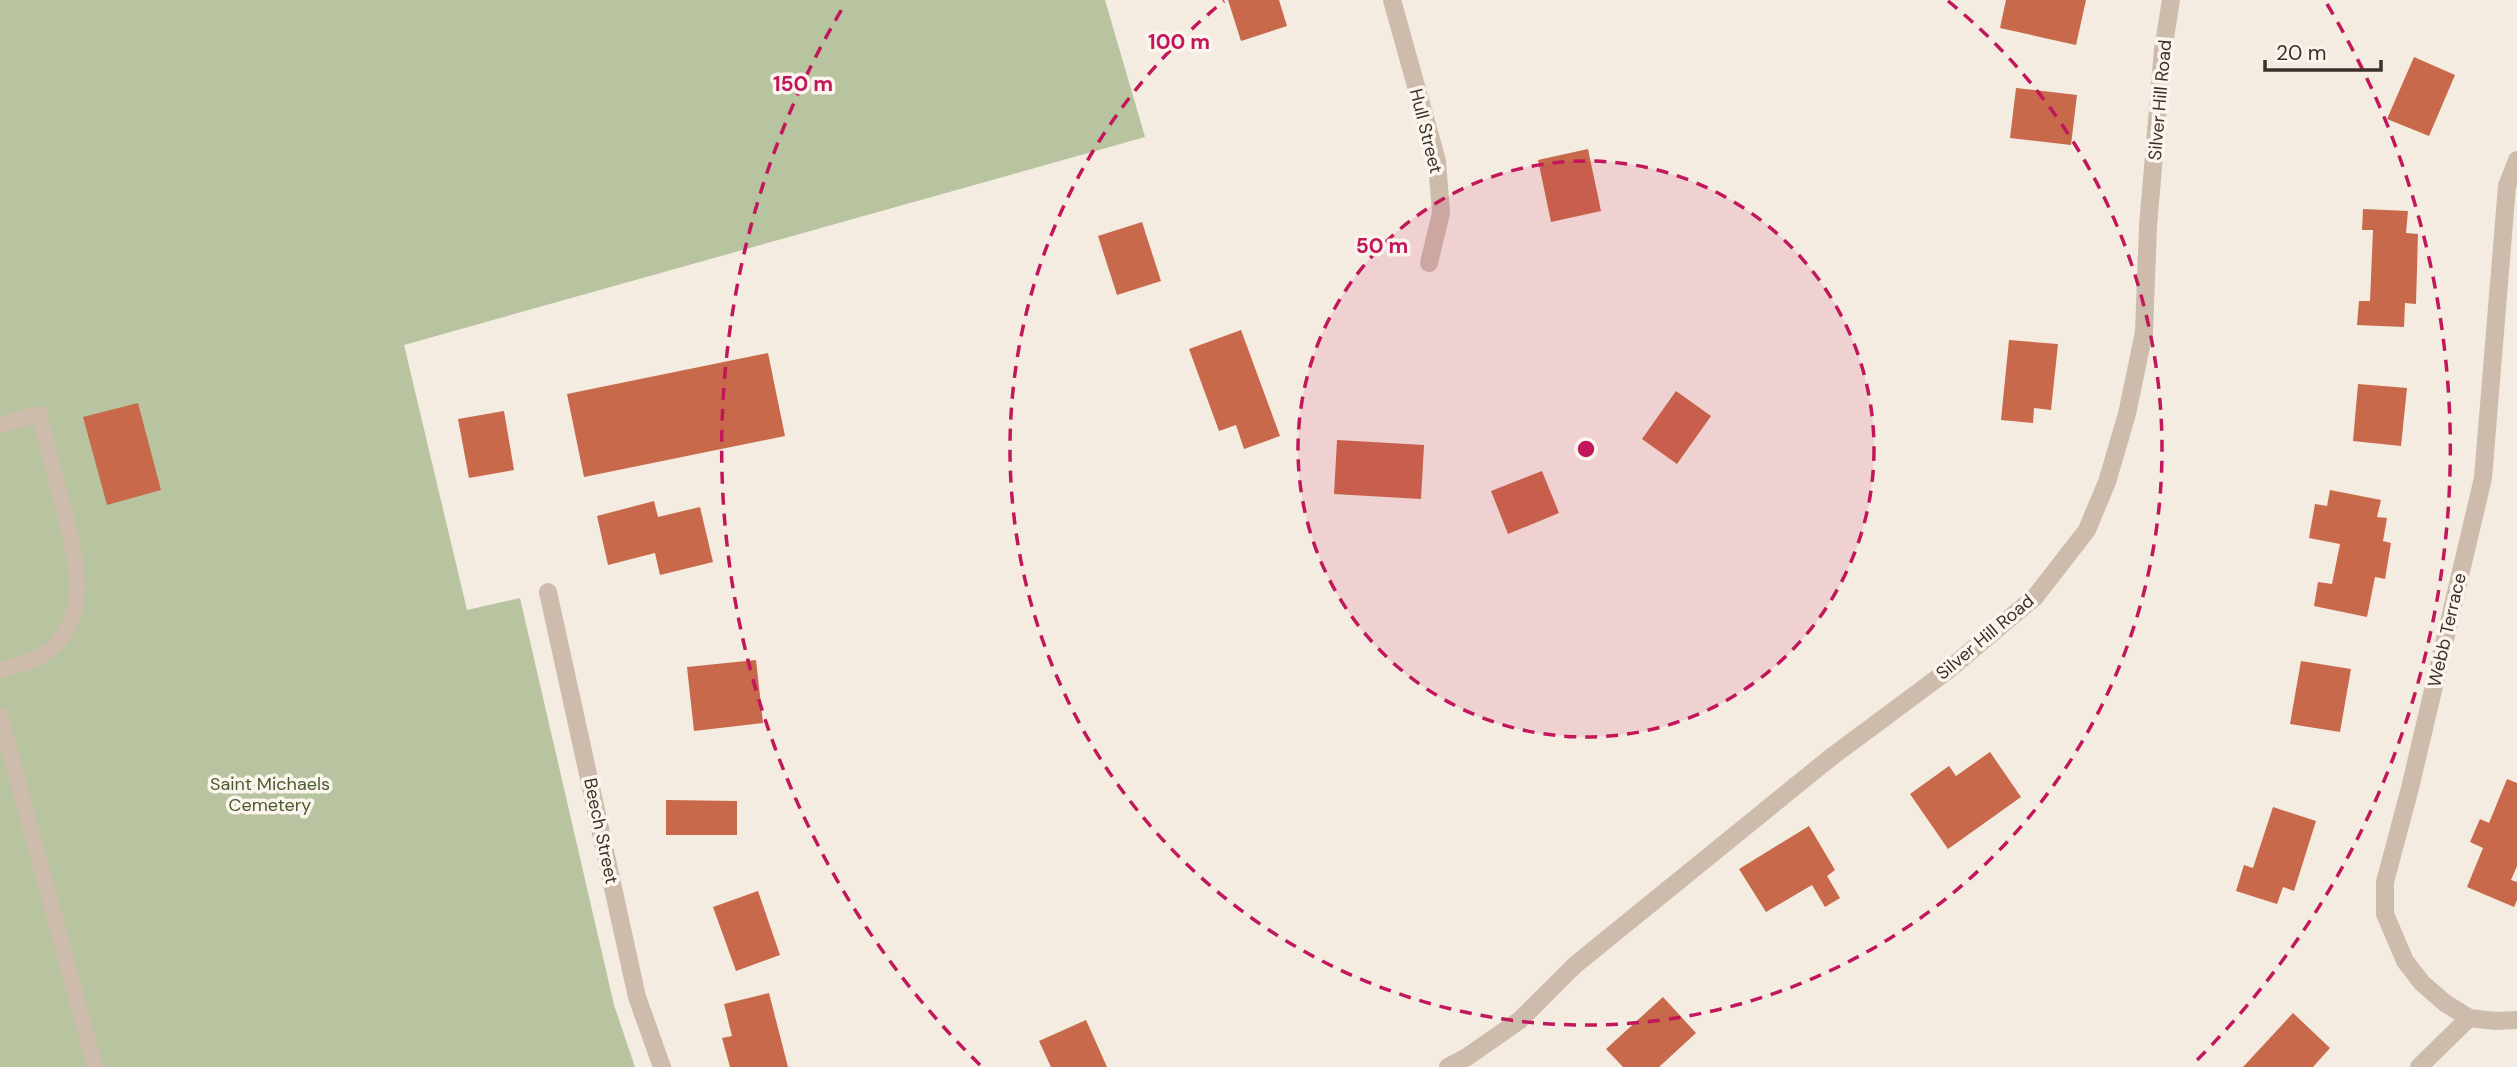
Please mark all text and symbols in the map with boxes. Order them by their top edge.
text: 100 m [1148,28,1210,56]
scale bar [2265,28,2380,72]
street label: Silver Hill Road [2143,39,2177,161]
text: 20 m [2276,39,2327,67]
text: 150 m [773,70,833,98]
street label: Hull Street [1404,86,1448,176]
text: 50 m [1356,232,1408,260]
centre of rings [1574,437,1598,461]
street label: Webb Terrace [2422,571,2472,689]
street label: Silver Hill Road [1931,589,2039,685]
park label: Saint Michaels Cemetery [210,772,330,817]
street label: Beech Street [578,776,624,886]

